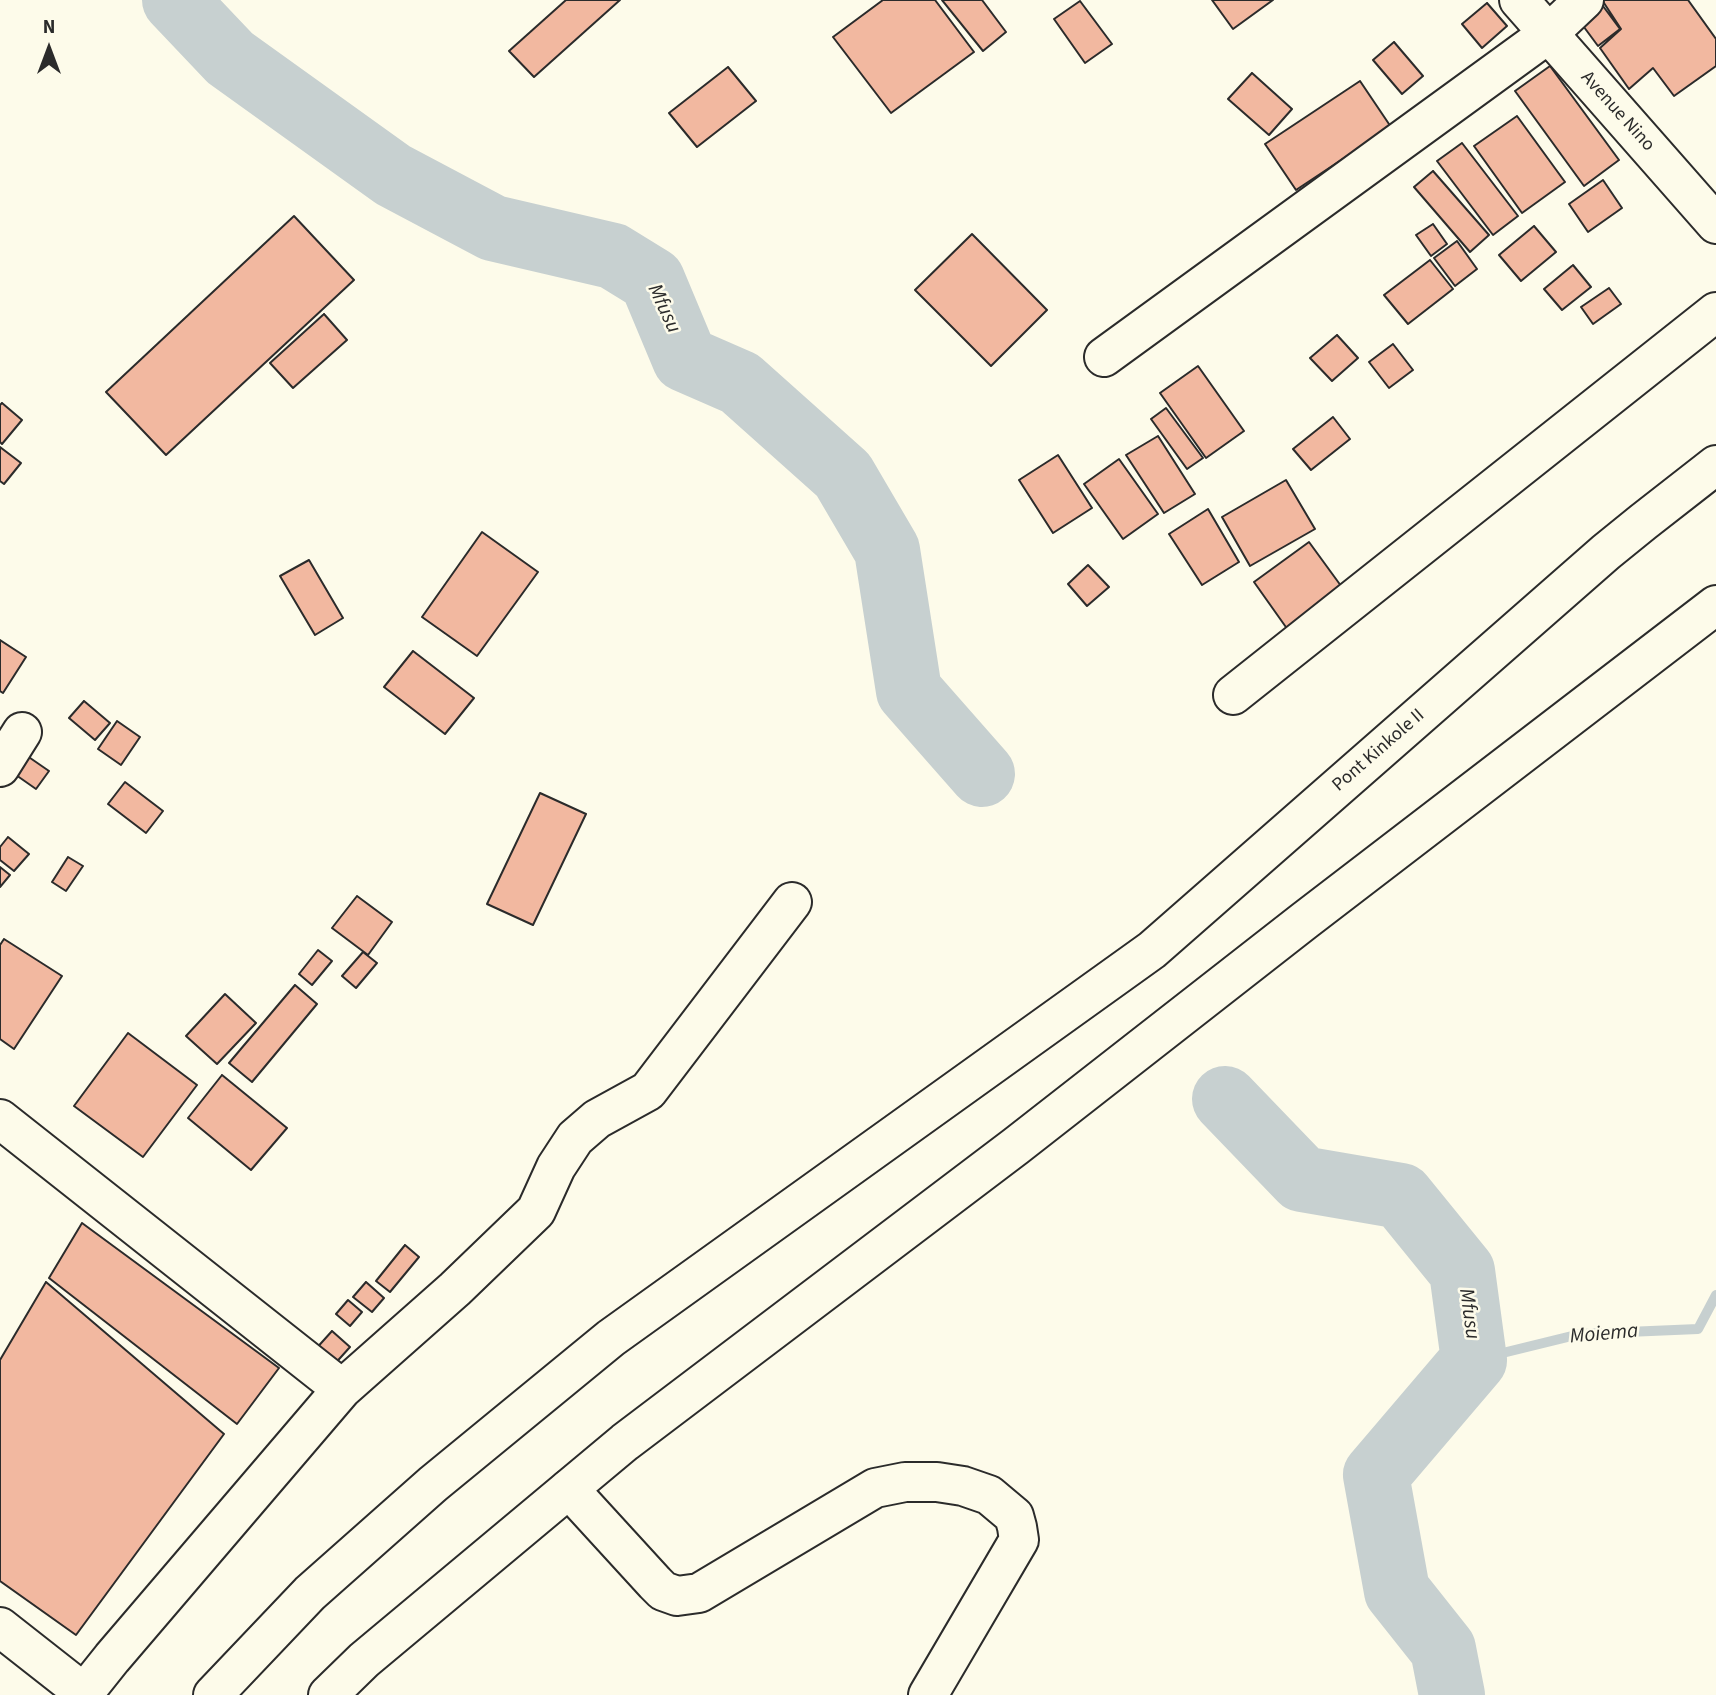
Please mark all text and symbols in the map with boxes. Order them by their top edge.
north arrow [14,14,84,84]
text: N [43,14,55,41]
street label: Avenue Nino [1575,67,1659,157]
water label: Mfusu [641,281,685,337]
street label: Pont Kinkole II [1328,705,1430,797]
water label: Mfusu [1452,1287,1484,1341]
water label: Moiema [1569,1319,1639,1351]

